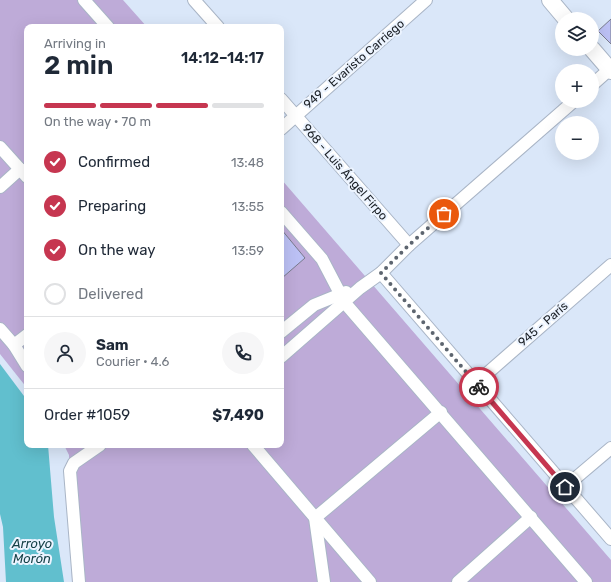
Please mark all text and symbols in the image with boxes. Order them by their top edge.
map controls [555,12,599,160]
button: layers [555,12,599,56]
street label: 949 - Evaristo Carriego [301,16,407,112]
text: Arriving in [44,36,106,51]
text: 14:12–14:17 [181,49,264,67]
text: 2 min [44,50,113,81]
button: + [555,64,599,108]
text: On the way · 70 m [44,114,151,129]
button: − [555,116,599,160]
street label: 968 - Luis Ángel Firpo [300,121,391,223]
icon: check [44,151,66,173]
text: Confirmed [78,153,150,171]
text: 13:48 [231,155,264,170]
icon: check [44,195,66,217]
text: Preparing [78,197,146,215]
pin [427,197,461,231]
text: 13:55 [232,199,264,214]
icon: bag [433,203,455,225]
icon: check [44,239,66,261]
text: On the way [78,241,156,259]
text: 13:59 [232,243,264,258]
text: Delivered [78,285,143,303]
street label: 945 - París [515,299,571,349]
button: person [44,332,86,374]
button: phone [222,332,264,374]
text: Sam [96,336,129,354]
text: Courier · 4.6 [96,354,169,369]
courier [459,367,499,407]
icon: bike [468,376,490,398]
text: Order #1059 [44,406,130,424]
text: $7,490 [212,406,264,424]
pin [548,470,582,504]
icon: home [554,476,576,498]
water label: Arroyo Morón [11,536,52,566]

